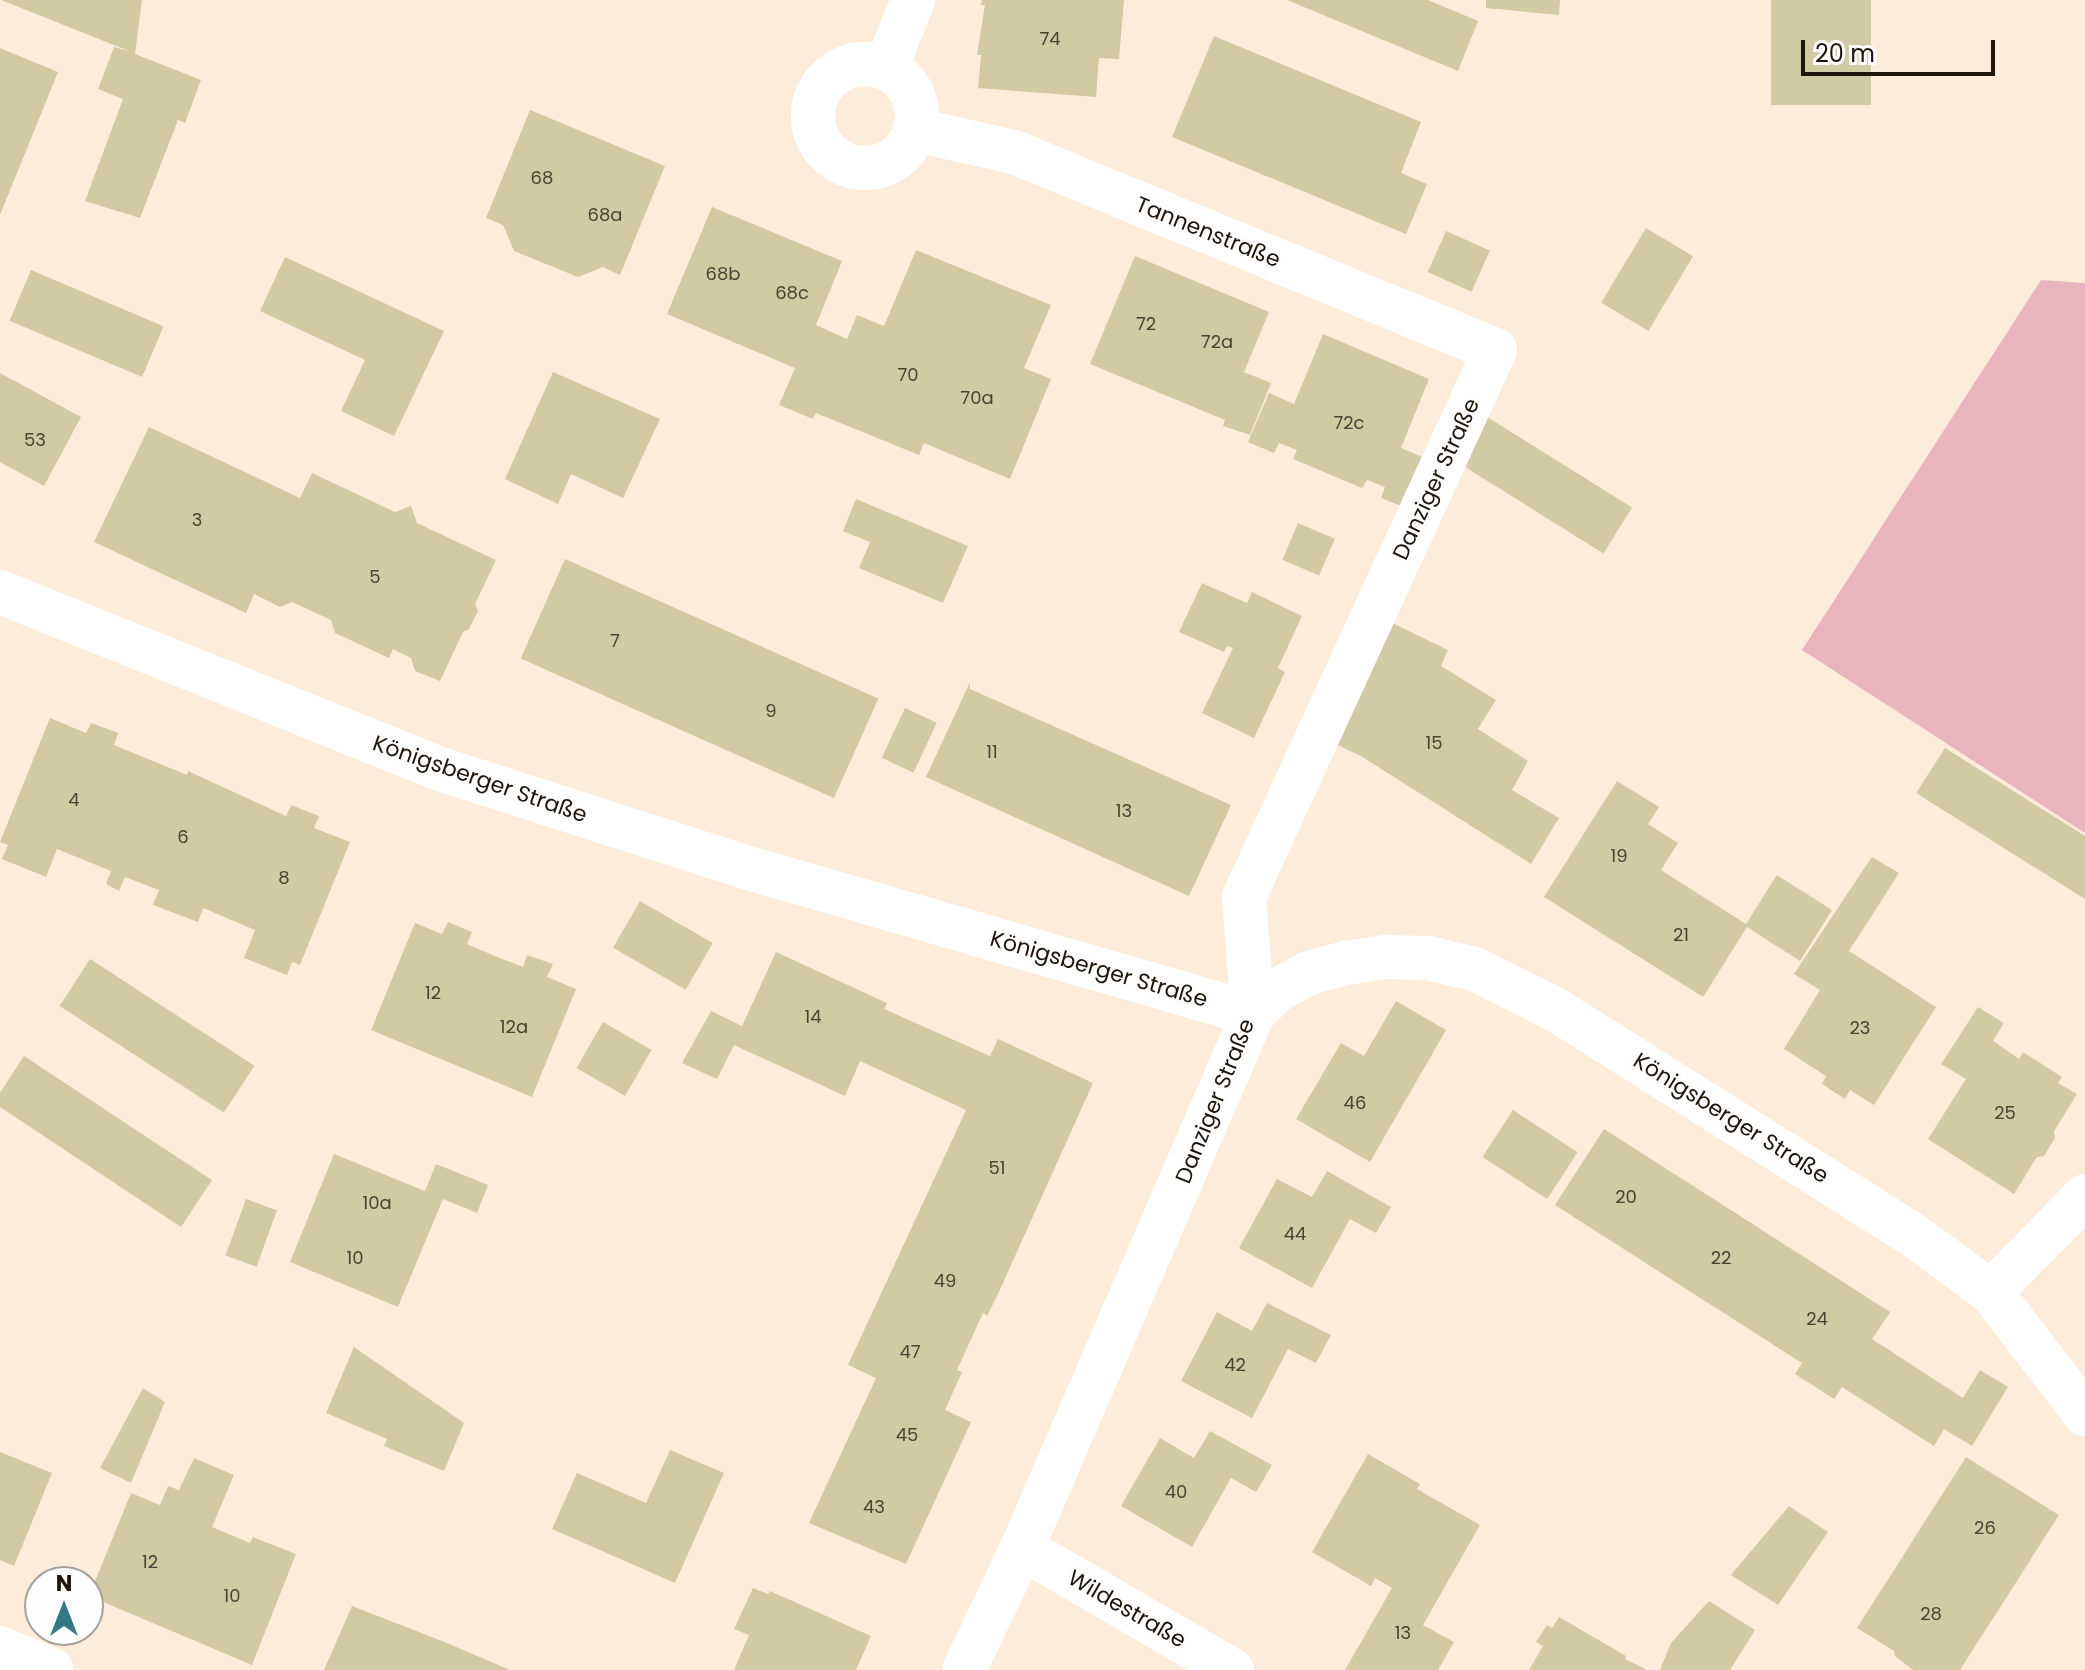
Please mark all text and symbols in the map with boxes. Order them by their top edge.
scale bar [1805,24,1999,74]
house number: 74 [1039,28,1061,50]
text: 20 m [1815,37,1875,70]
house number: 68 [531,167,553,189]
street label: Tannenstraße [1132,191,1284,273]
house number: 68a [588,204,622,226]
house number: 68b [706,263,740,285]
house number: 68c [775,282,809,304]
house number: 72 [1136,313,1156,335]
house number: 72a [1201,331,1233,353]
house number: 70 [897,364,919,386]
house number: 70a [960,387,994,409]
street label: Danziger Straße [1387,394,1485,564]
house number: 72c [1333,412,1365,434]
house number: 53 [24,429,46,451]
house number: 3 [192,509,202,531]
house number: 5 [369,566,381,588]
house number: 7 [610,630,620,652]
house number: 9 [765,700,777,722]
street label: Königsberger Straße [369,730,591,828]
house number: 15 [1425,732,1443,754]
house number: 11 [986,741,998,763]
house number: 4 [68,789,80,811]
house number: 13 [1116,800,1132,822]
house number: 6 [177,826,189,848]
house number: 19 [1610,845,1628,867]
house number: 8 [278,867,290,889]
house number: 21 [1673,924,1689,946]
street label: Königsberger Straße [987,925,1211,1013]
house number: 12 [425,982,441,1004]
house number: 14 [804,1006,822,1028]
street label: Danziger Straße [1170,1015,1260,1187]
house number: 12a [500,1016,528,1038]
house number: 23 [1850,1017,1870,1039]
street label: Königsberger Straße [1629,1047,1833,1189]
house number: 46 [1344,1092,1366,1114]
house number: 25 [1994,1102,2016,1124]
house number: 51 [988,1157,1006,1179]
house number: 20 [1615,1186,1637,1208]
house number: 10a [362,1192,392,1214]
house number: 44 [1284,1223,1306,1245]
house number: 10 [346,1247,364,1269]
house number: 22 [1711,1247,1731,1269]
house number: 49 [934,1270,956,1292]
house number: 24 [1806,1308,1828,1330]
house number: 47 [899,1341,921,1363]
house number: 42 [1224,1354,1246,1376]
house number: 45 [896,1424,918,1446]
house number: 40 [1165,1481,1187,1503]
house number: 43 [863,1496,885,1518]
house number: 26 [1974,1517,1996,1539]
house number: 12 [142,1551,158,1573]
street label: Wildestraße [1063,1565,1191,1653]
north arrow [24,1566,104,1646]
text: N [56,1568,72,1599]
house number: 10 [223,1585,241,1607]
house number: 28 [1920,1603,1942,1625]
house number: 13 [1395,1622,1411,1644]

